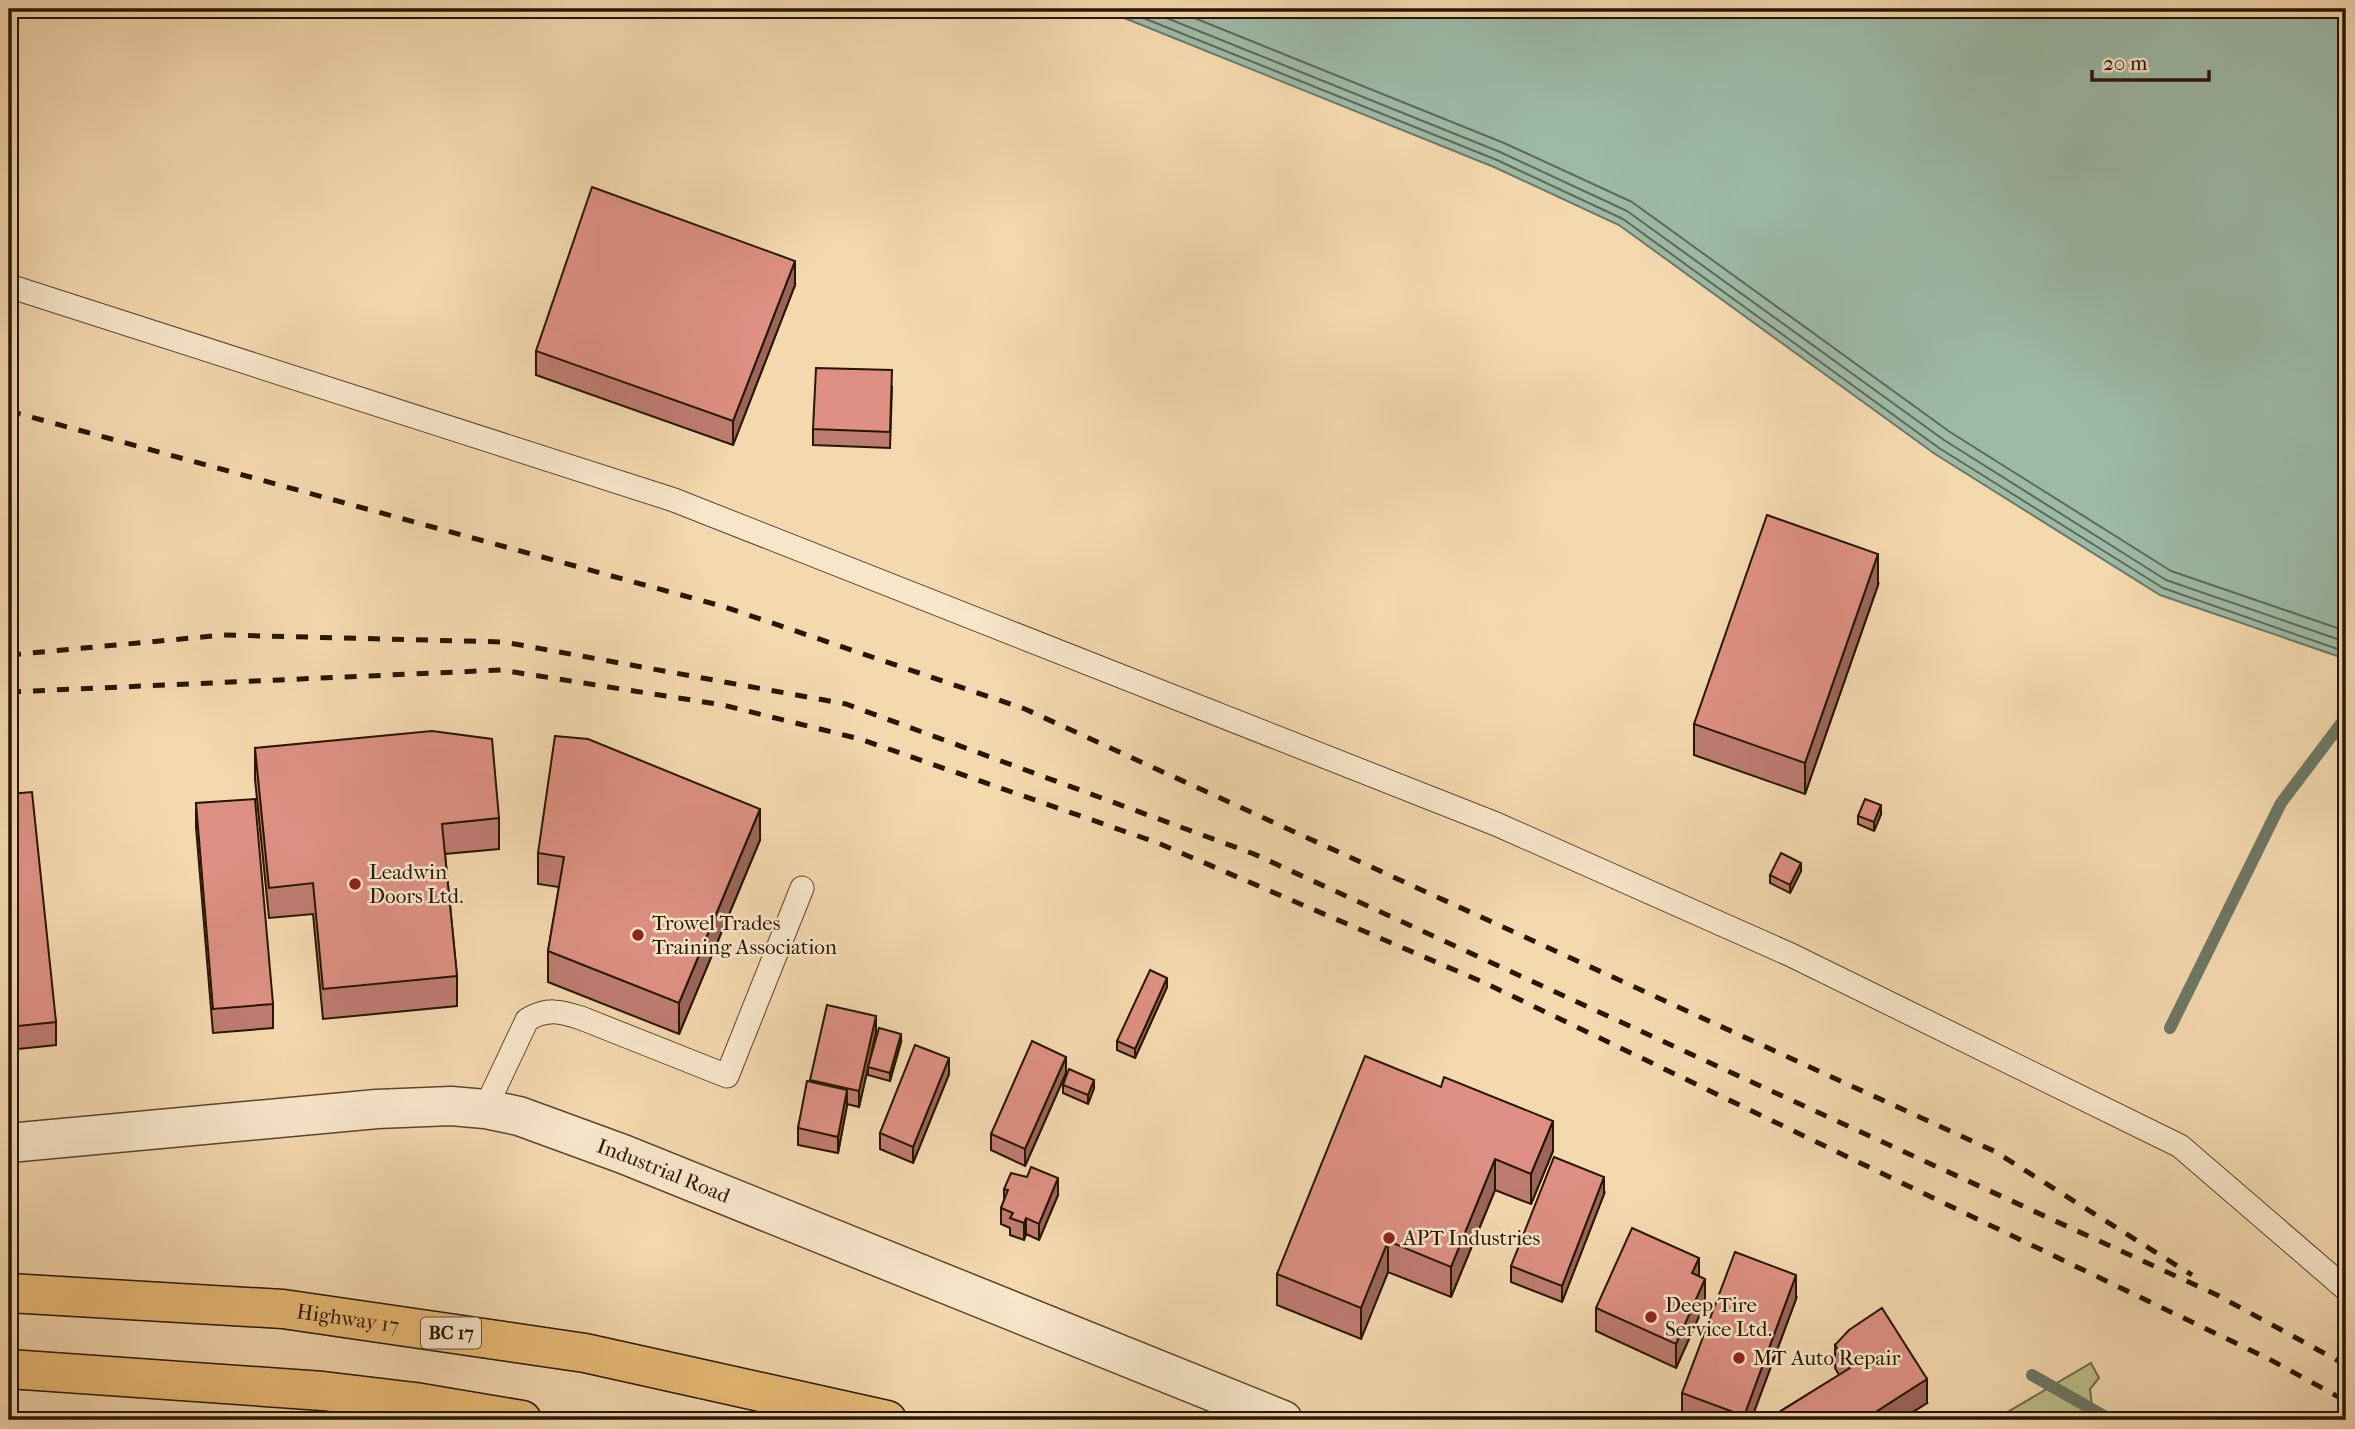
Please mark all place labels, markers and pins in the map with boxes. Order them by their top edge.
place label: Leadwin Doors Ltd. [369,860,463,908]
marker: Leadwin Doors Ltd. [347,876,363,892]
place label: Trowel Trades Training Association [652,911,837,959]
marker: Trowel Trades Training Association [630,927,646,943]
place label: APT Industries [1402,1226,1540,1250]
marker: APT Industries [1381,1230,1397,1246]
place label: Deep Tire Service Ltd. [1665,1293,1772,1341]
marker: Deep Tire Service Ltd. [1643,1309,1659,1325]
place label: MT Auto Repair [1753,1346,1900,1370]
marker: MT Auto Repair [1731,1350,1747,1366]

